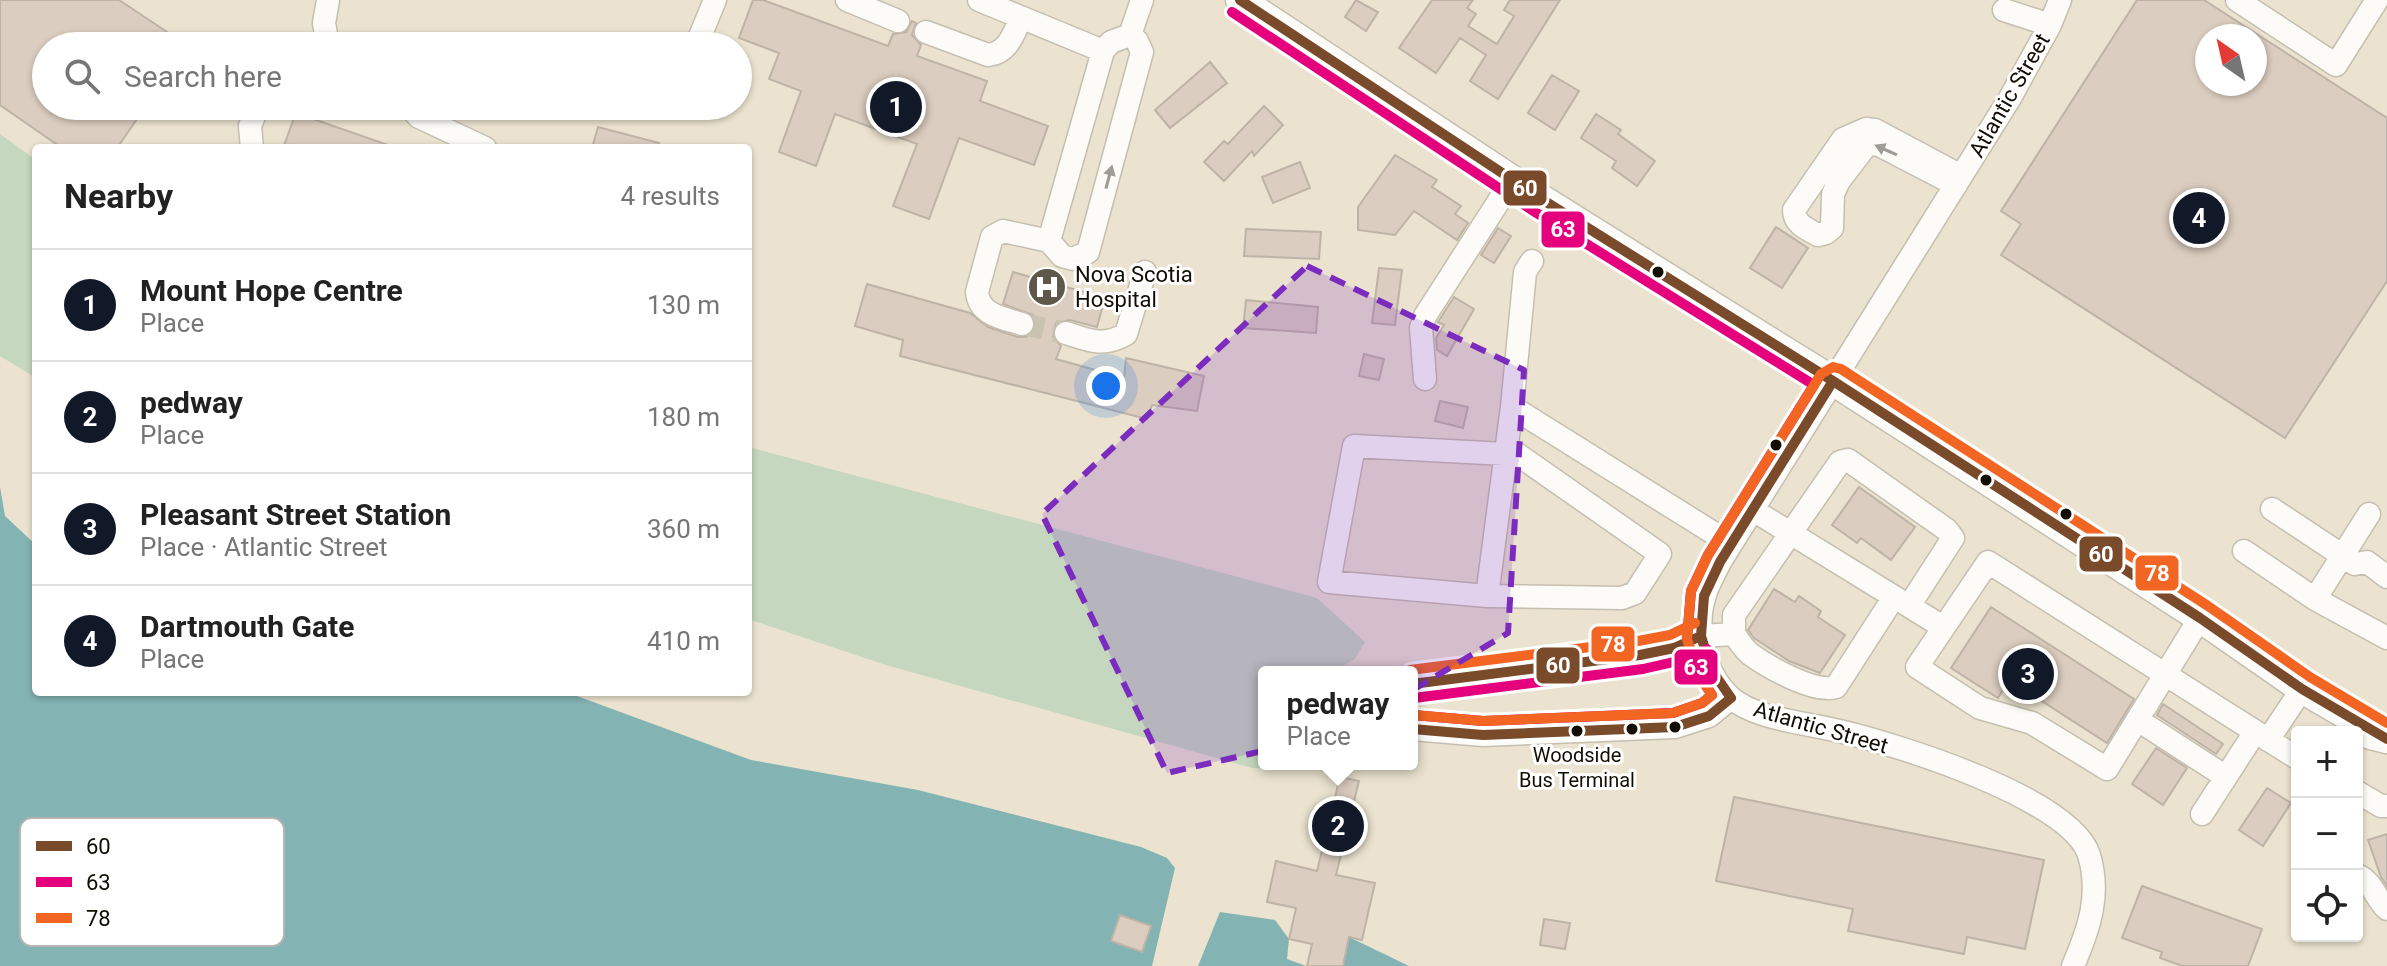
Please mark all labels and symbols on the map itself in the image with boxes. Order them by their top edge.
north arrow [2195,24,2267,96]
street label: Atlantic Street [1964,29,2055,161]
pin: 1 [870,77,922,137]
one-way arrow [1875,143,1898,157]
one-way arrow [1103,164,1116,188]
line badge: 60 [1502,169,1548,207]
text: 60 [1512,176,1538,201]
pin: 4 [2173,188,2225,248]
line badge: 63 [1540,210,1586,249]
text: 63 [1550,217,1576,242]
place label: Nova Scotia Hospital [1075,262,1193,312]
unlabelled marker [1650,264,1666,280]
hospital icon: Nova Scotia Hospital [1026,266,1068,308]
your location [1086,366,1126,406]
unlabelled marker [1768,437,1784,453]
unlabelled marker [1978,472,1994,488]
unlabelled marker [2058,506,2074,522]
line badge: 60 [2078,535,2124,573]
text: 60 [2088,542,2114,567]
line badge: 78 [2134,554,2180,592]
text: 78 [2144,561,2170,586]
line badge: 78 [1590,625,1636,663]
text: 78 [1600,632,1626,657]
pin: 3 [2002,644,2054,704]
line badge: 60 [1535,646,1581,685]
line badge: 63 [1673,648,1719,686]
text: 60 [1545,653,1571,678]
text: 63 [1683,655,1709,680]
street label: Atlantic Street [1751,696,1891,759]
unlabelled marker [1667,719,1683,735]
unlabelled marker [1624,721,1640,737]
marker: Woodside Bus Terminal [1569,723,1585,739]
place label: Woodside Bus Terminal [1519,743,1635,792]
pin: 2 [1312,796,1364,856]
legend [20,818,284,946]
text: 60 [86,834,111,859]
text: 63 [86,870,111,895]
text: 78 [86,906,111,931]

